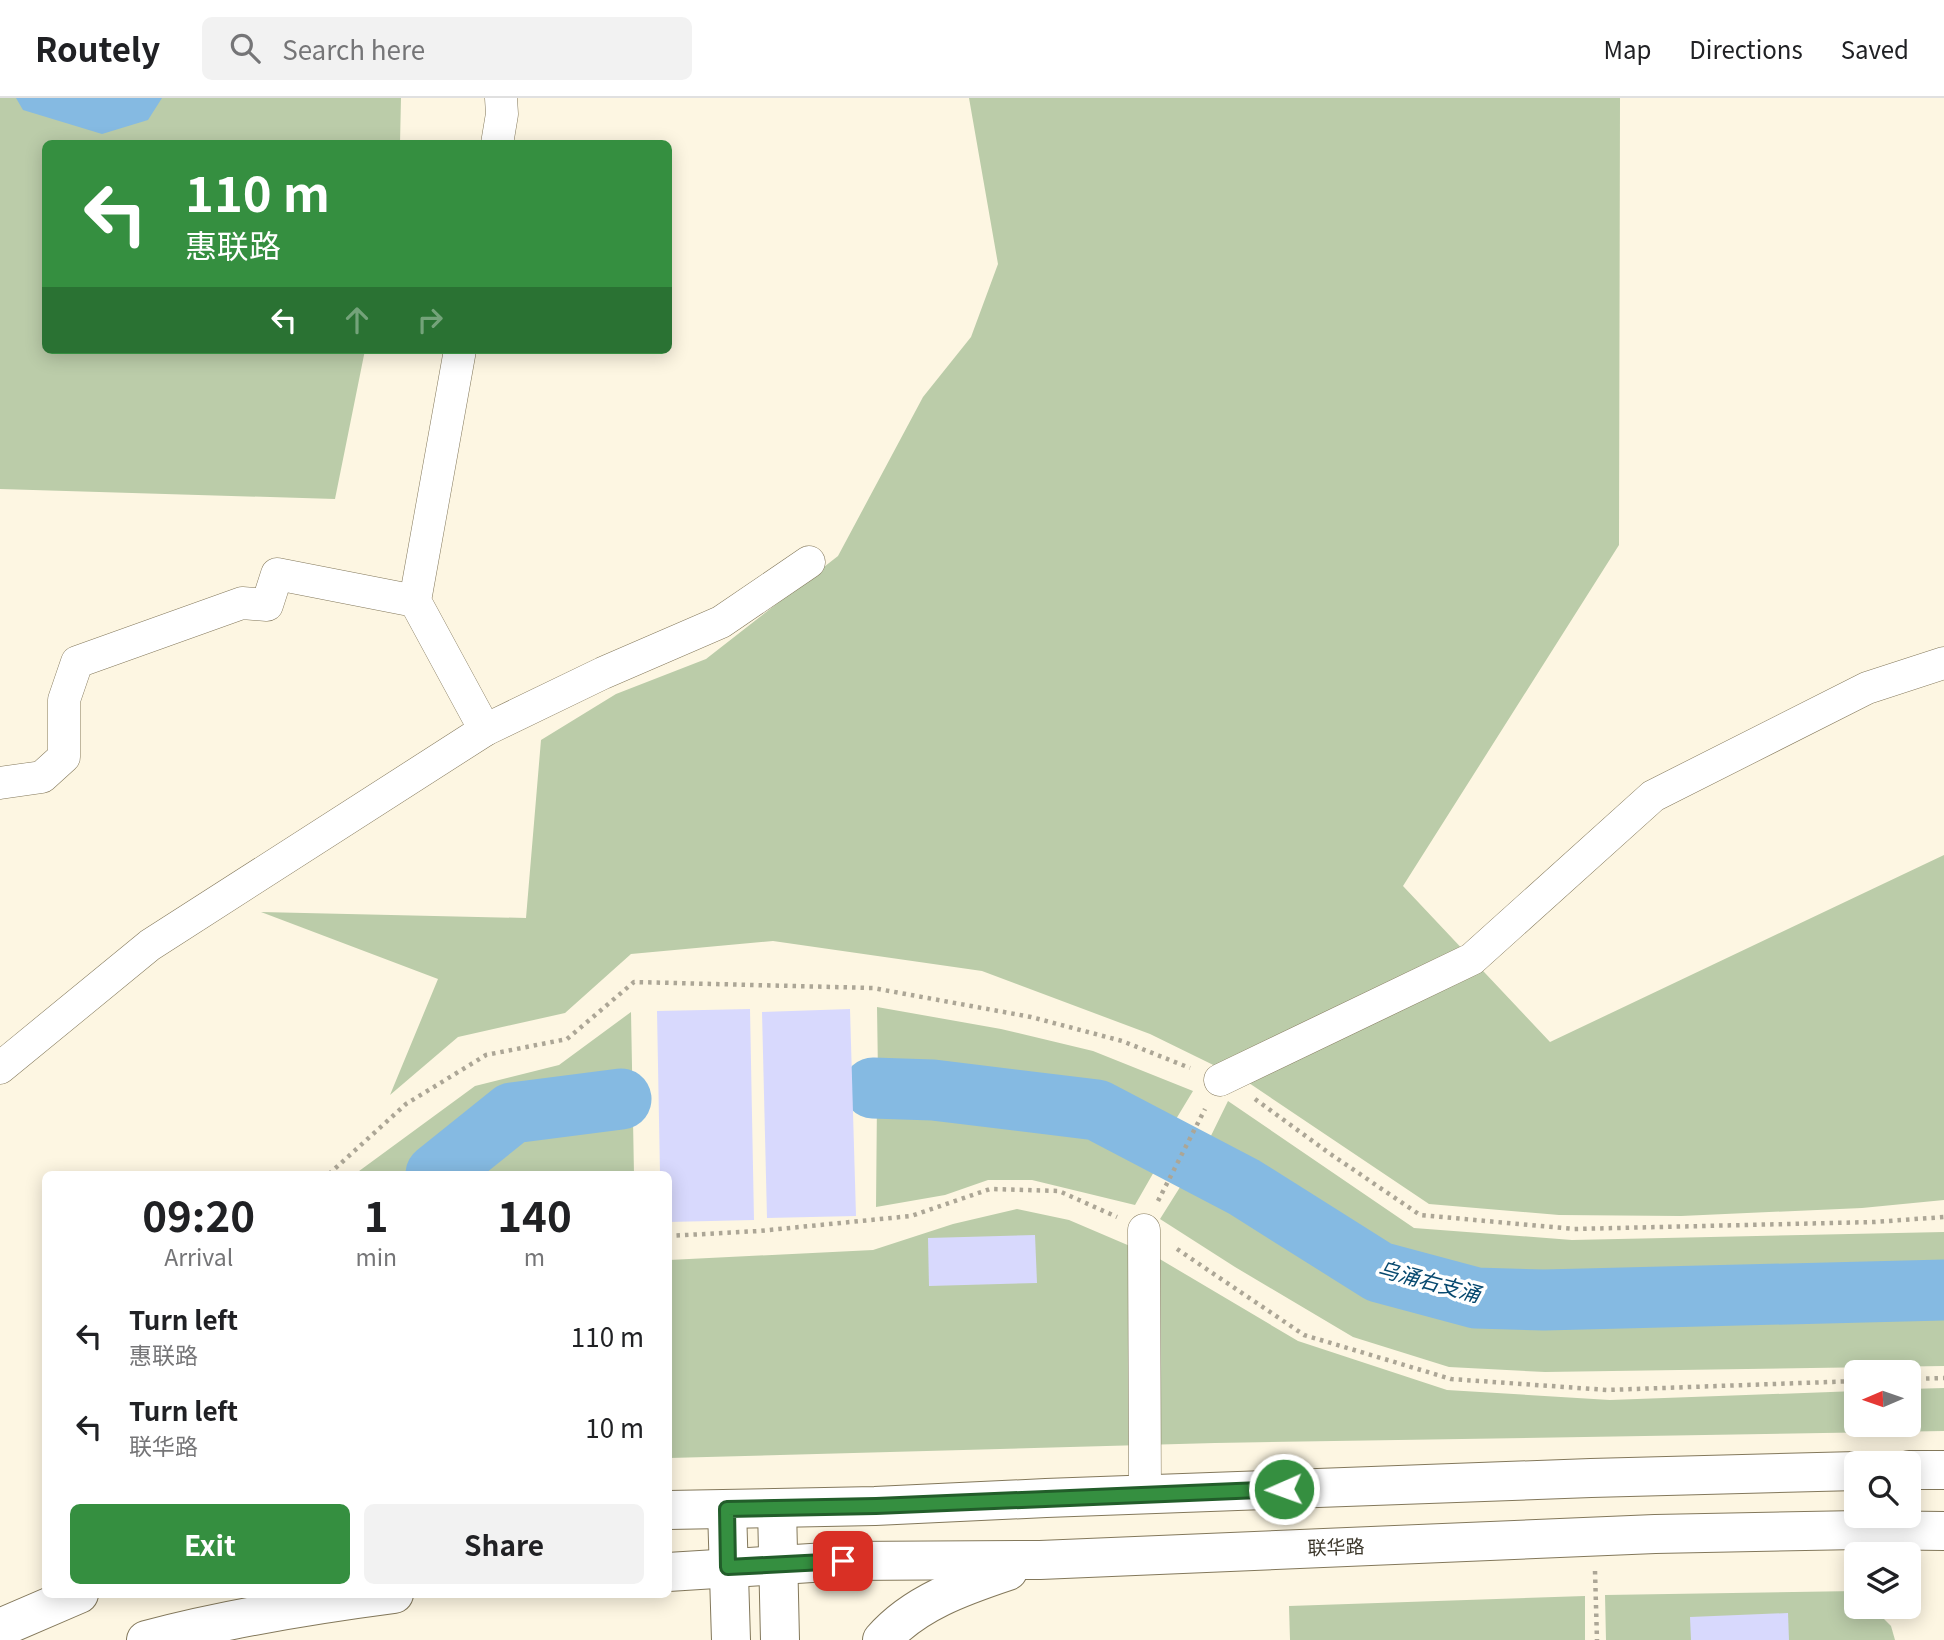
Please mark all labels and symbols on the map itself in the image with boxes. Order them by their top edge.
water label: 乌涌右支涌 [1375,1252,1486,1309]
north arrow [1844,1360,1922,1437]
position arrow [1247,1452,1321,1526]
pin [813,1531,873,1591]
street label: 联华路 [1307,1531,1365,1560]

